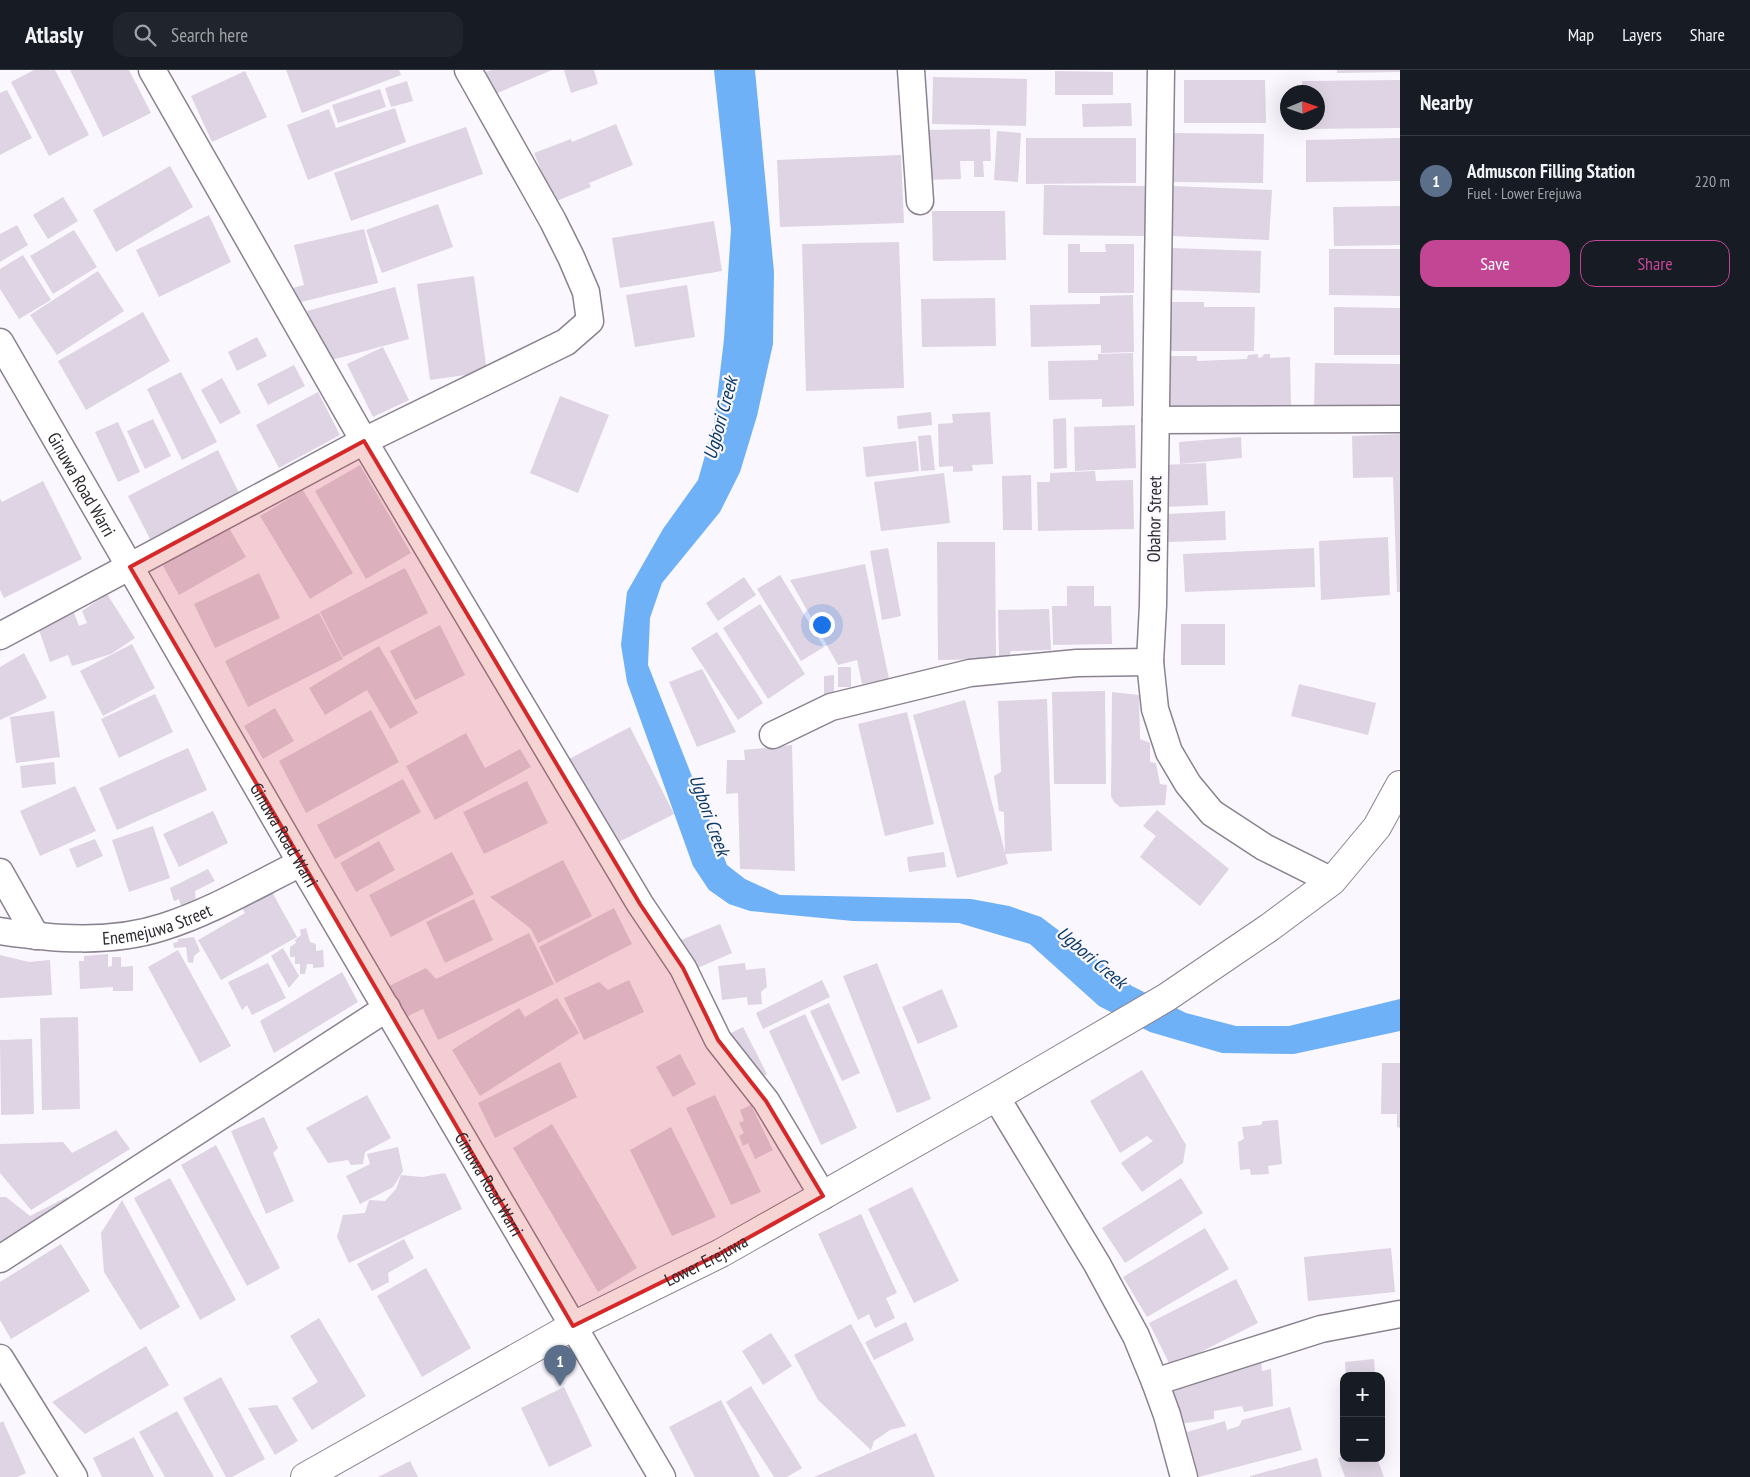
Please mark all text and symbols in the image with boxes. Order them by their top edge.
search box [113,12,463,57]
text: Atlasly [25,19,83,50]
icon: search [131,21,159,49]
text: Search here [171,23,248,47]
text: Map [1568,23,1594,46]
text: Layers [1622,23,1662,46]
text: Share [1690,23,1725,46]
north arrow [1280,85,1325,130]
text: Nearby [1420,89,1473,116]
text: Admuscon Filling Station [1467,159,1635,183]
text: 1 [1432,171,1440,191]
text: 220 m [1695,171,1730,191]
text: Fuel · Lower Erejuwa [1467,183,1582,203]
button: Save [1420,240,1570,287]
button: Share [1580,240,1730,287]
water label: Ugbori Creek [697,372,743,462]
street label: Ginuwa Road Warri [43,428,121,540]
street label: Obahor Street [1142,475,1166,562]
your location [809,612,835,638]
water label: Ugbori Creek [684,771,737,861]
street label: Ginuwa Road Warri [245,778,324,891]
street label: Enemejuwa Street [101,898,215,949]
water label: Ugbori Creek [1052,921,1134,995]
street label: Ginuwa Road Warri [450,1128,529,1240]
street label: Lower Erejuwa [660,1229,752,1291]
pin: 1 [544,1345,576,1386]
map controls [1340,1372,1385,1462]
button: + [1340,1372,1385,1417]
button: − [1340,1417,1385,1462]

